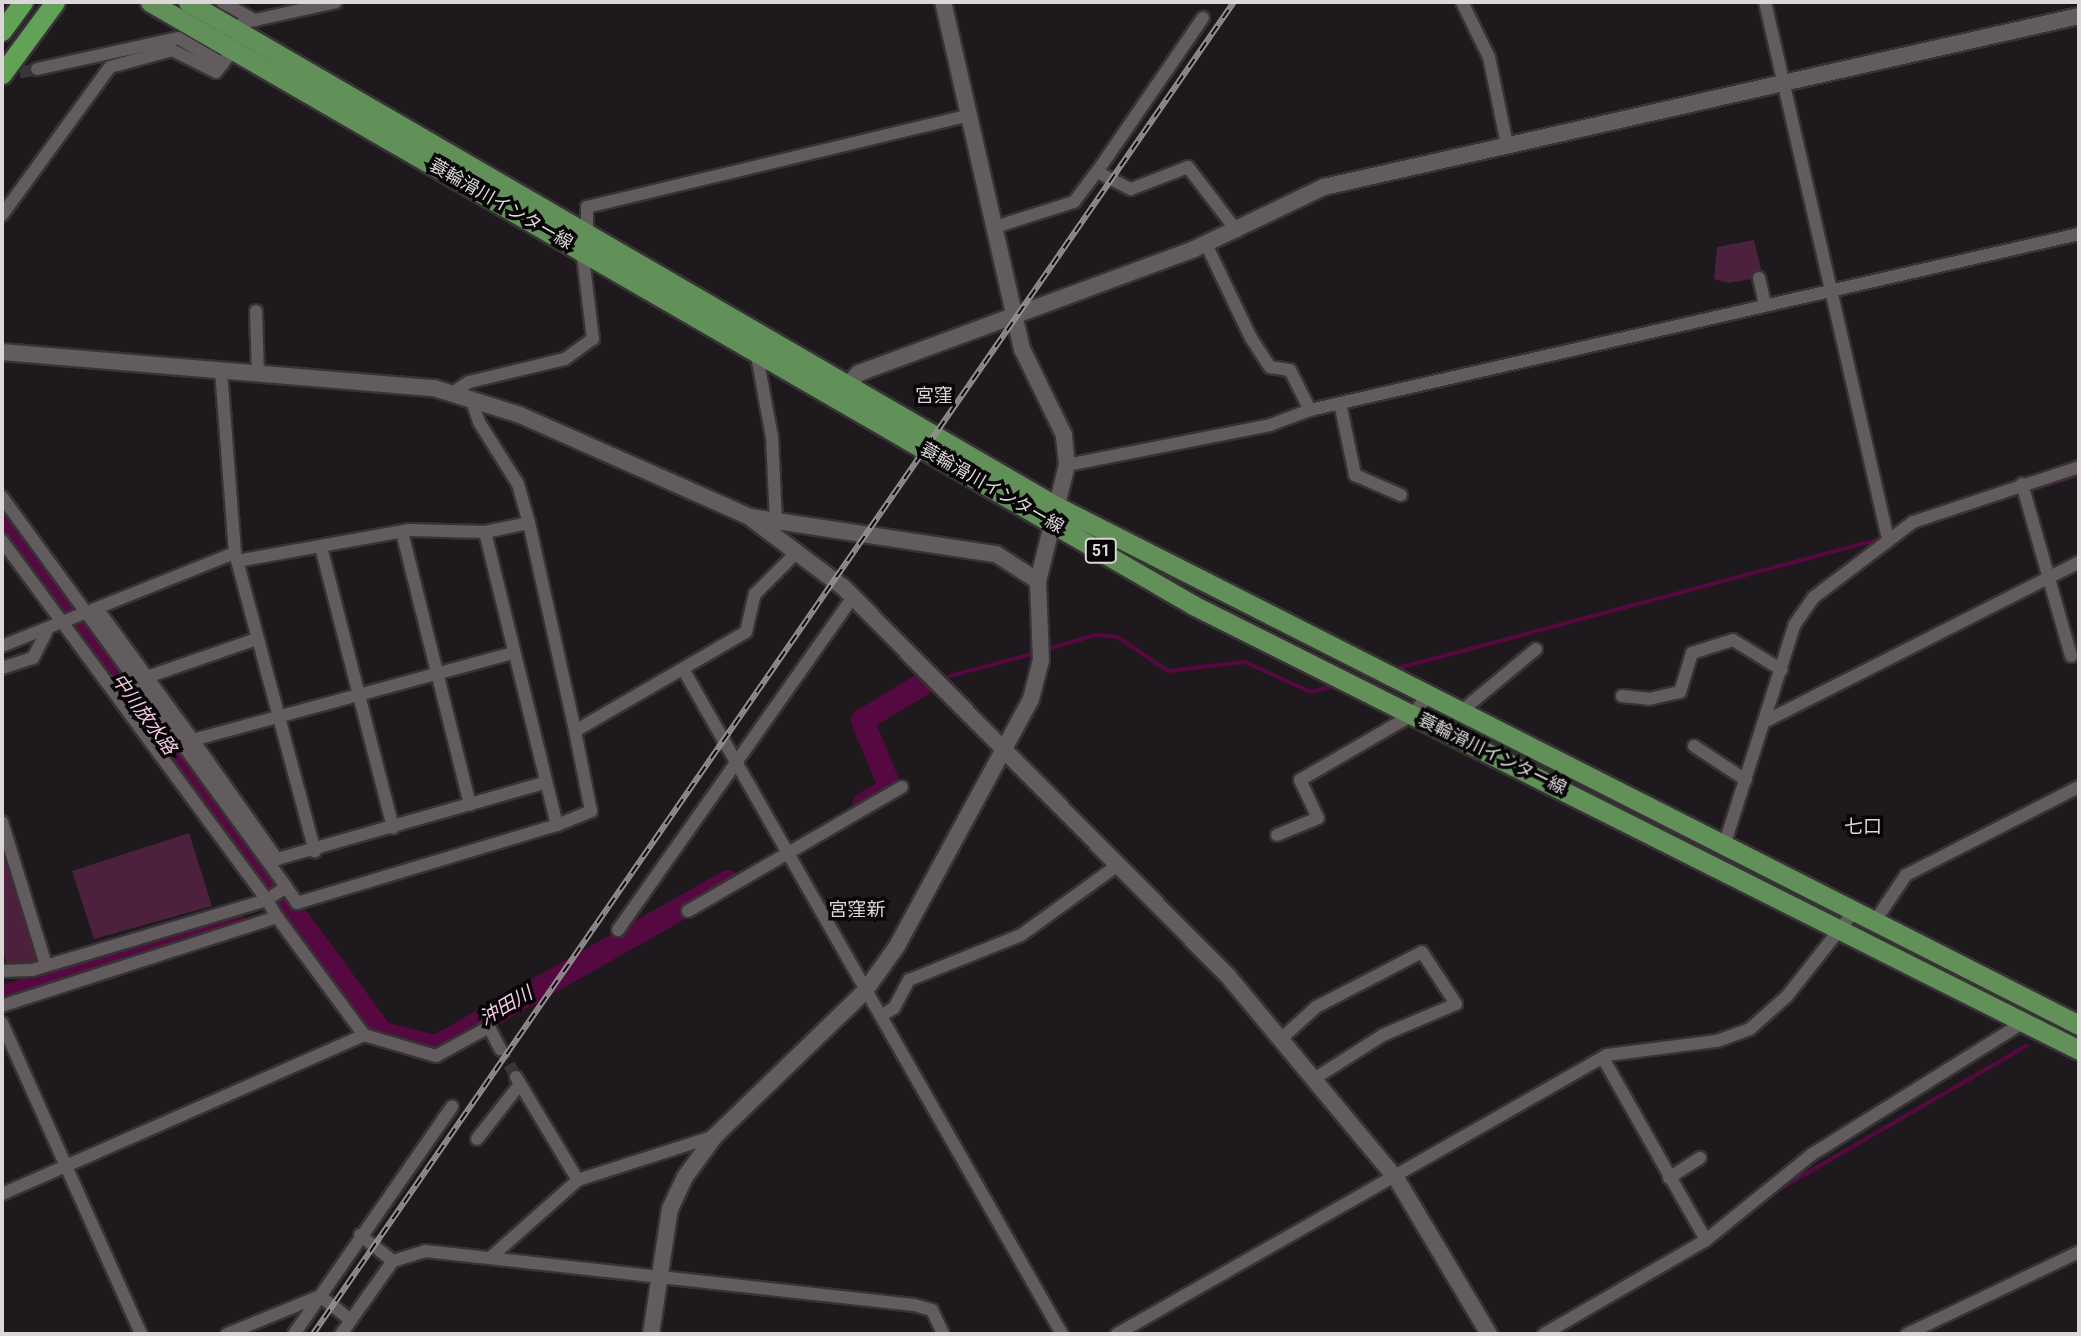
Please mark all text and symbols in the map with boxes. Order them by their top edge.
street label: 蓑輪滑川インター線 [425,154,577,254]
district label: 宮窪 [915,385,953,407]
street label: 蓑輪滑川インター線 [916,438,1068,538]
road number: 51 [1084,538,1118,564]
water label: 中川放水路 [107,669,181,759]
street label: 蓑輪滑川インター線 [1414,709,1570,799]
district label: 七口 [1844,816,1882,838]
district label: 宮窪新 [829,899,885,921]
water label: 沖田川 [476,982,536,1030]

